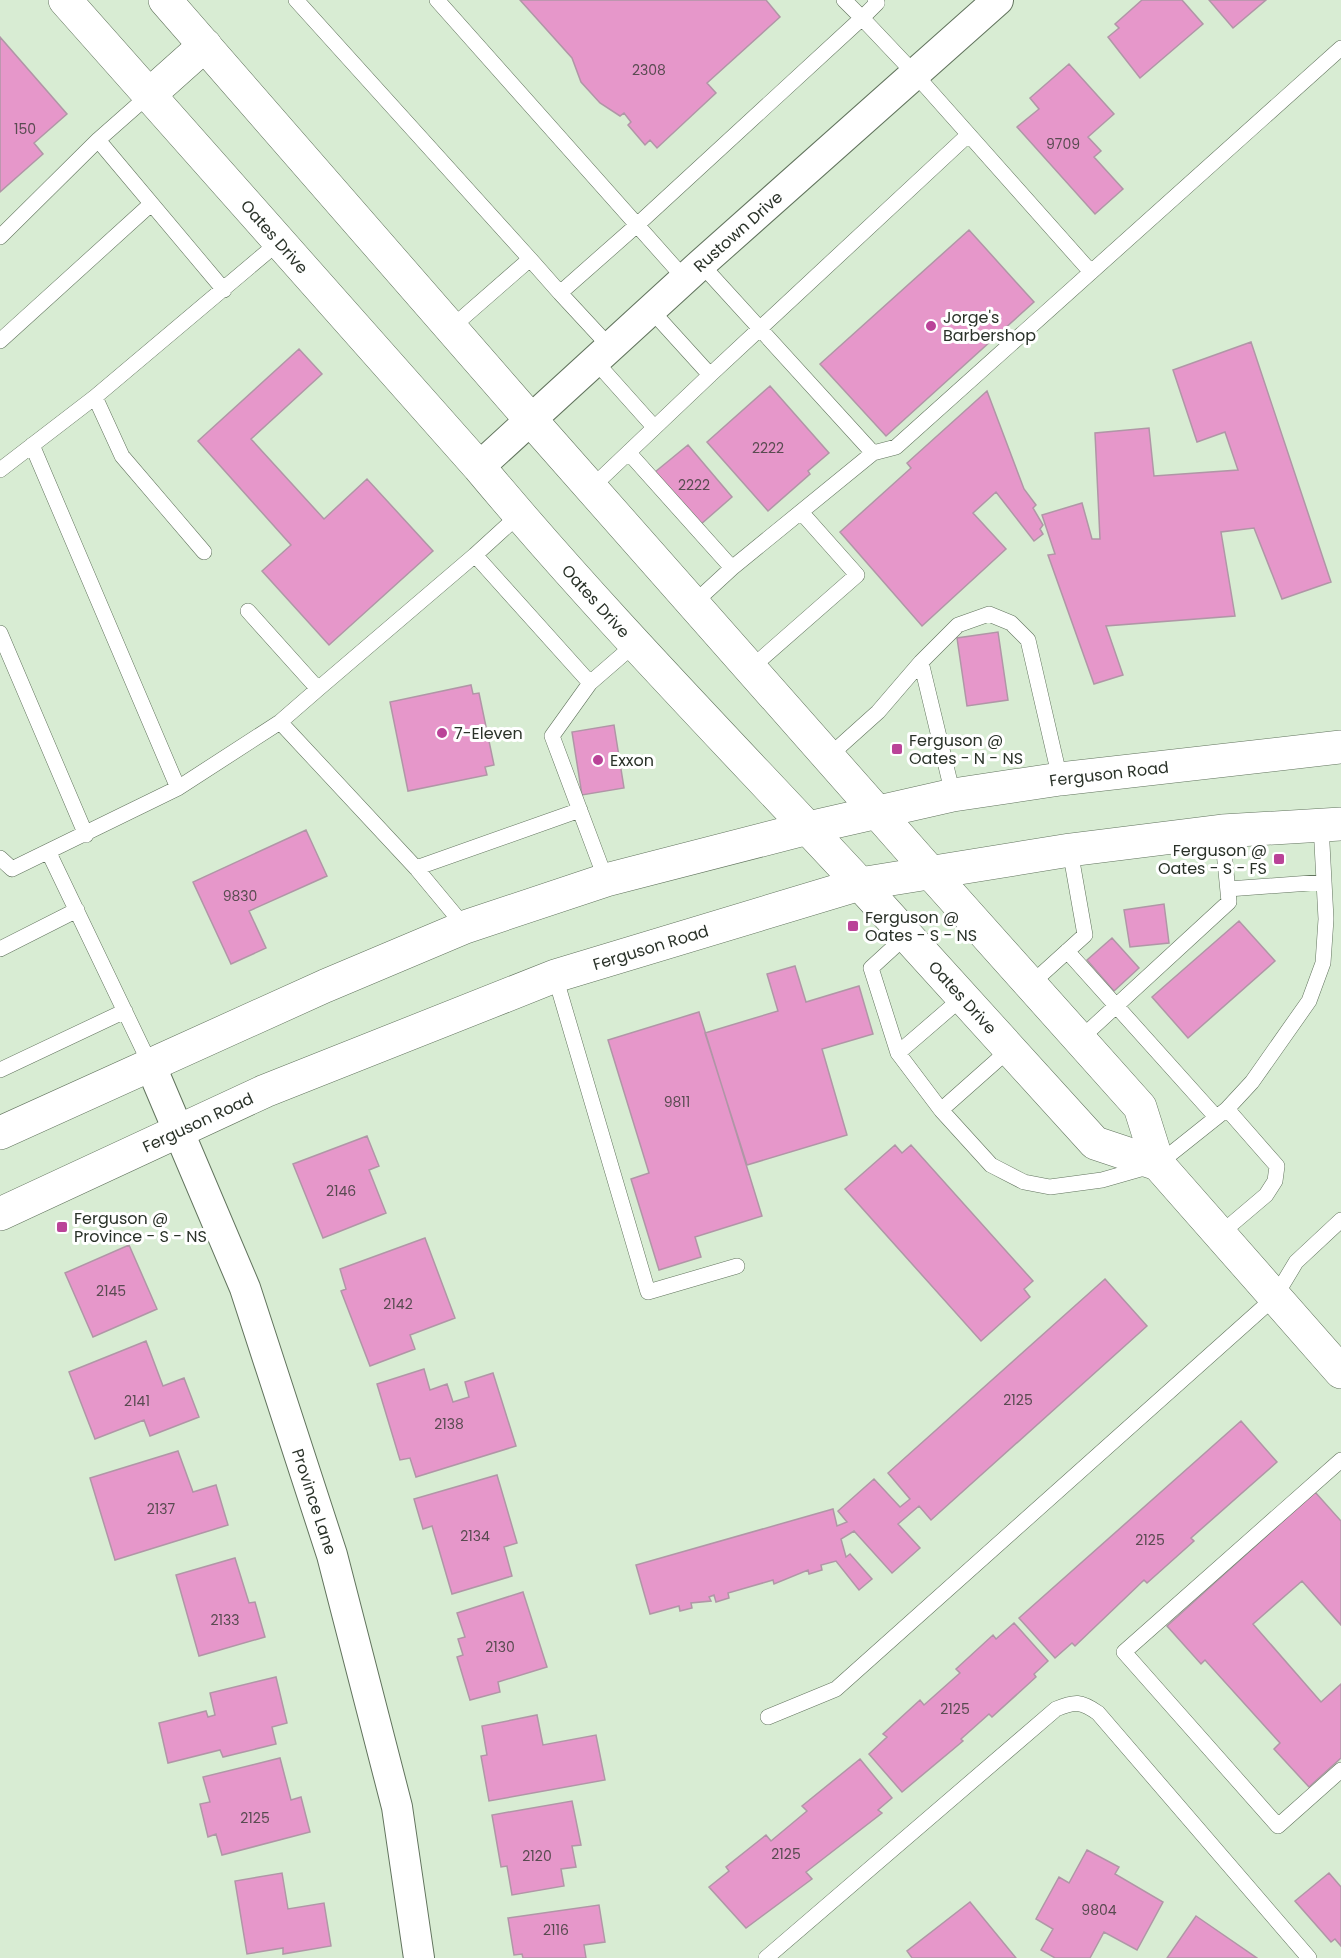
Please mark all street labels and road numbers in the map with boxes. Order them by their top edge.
street label: Rustown Drive [688,185,787,277]
street label: Oates Drive [236,194,314,279]
street label: Oates Drive [557,559,635,643]
street label: Ferguson Road [1048,755,1170,792]
street label: Ferguson Road [590,919,711,975]
street label: Oates Drive [923,956,1002,1039]
street label: Ferguson Road [139,1087,257,1158]
street label: Province Lane [287,1446,343,1558]

